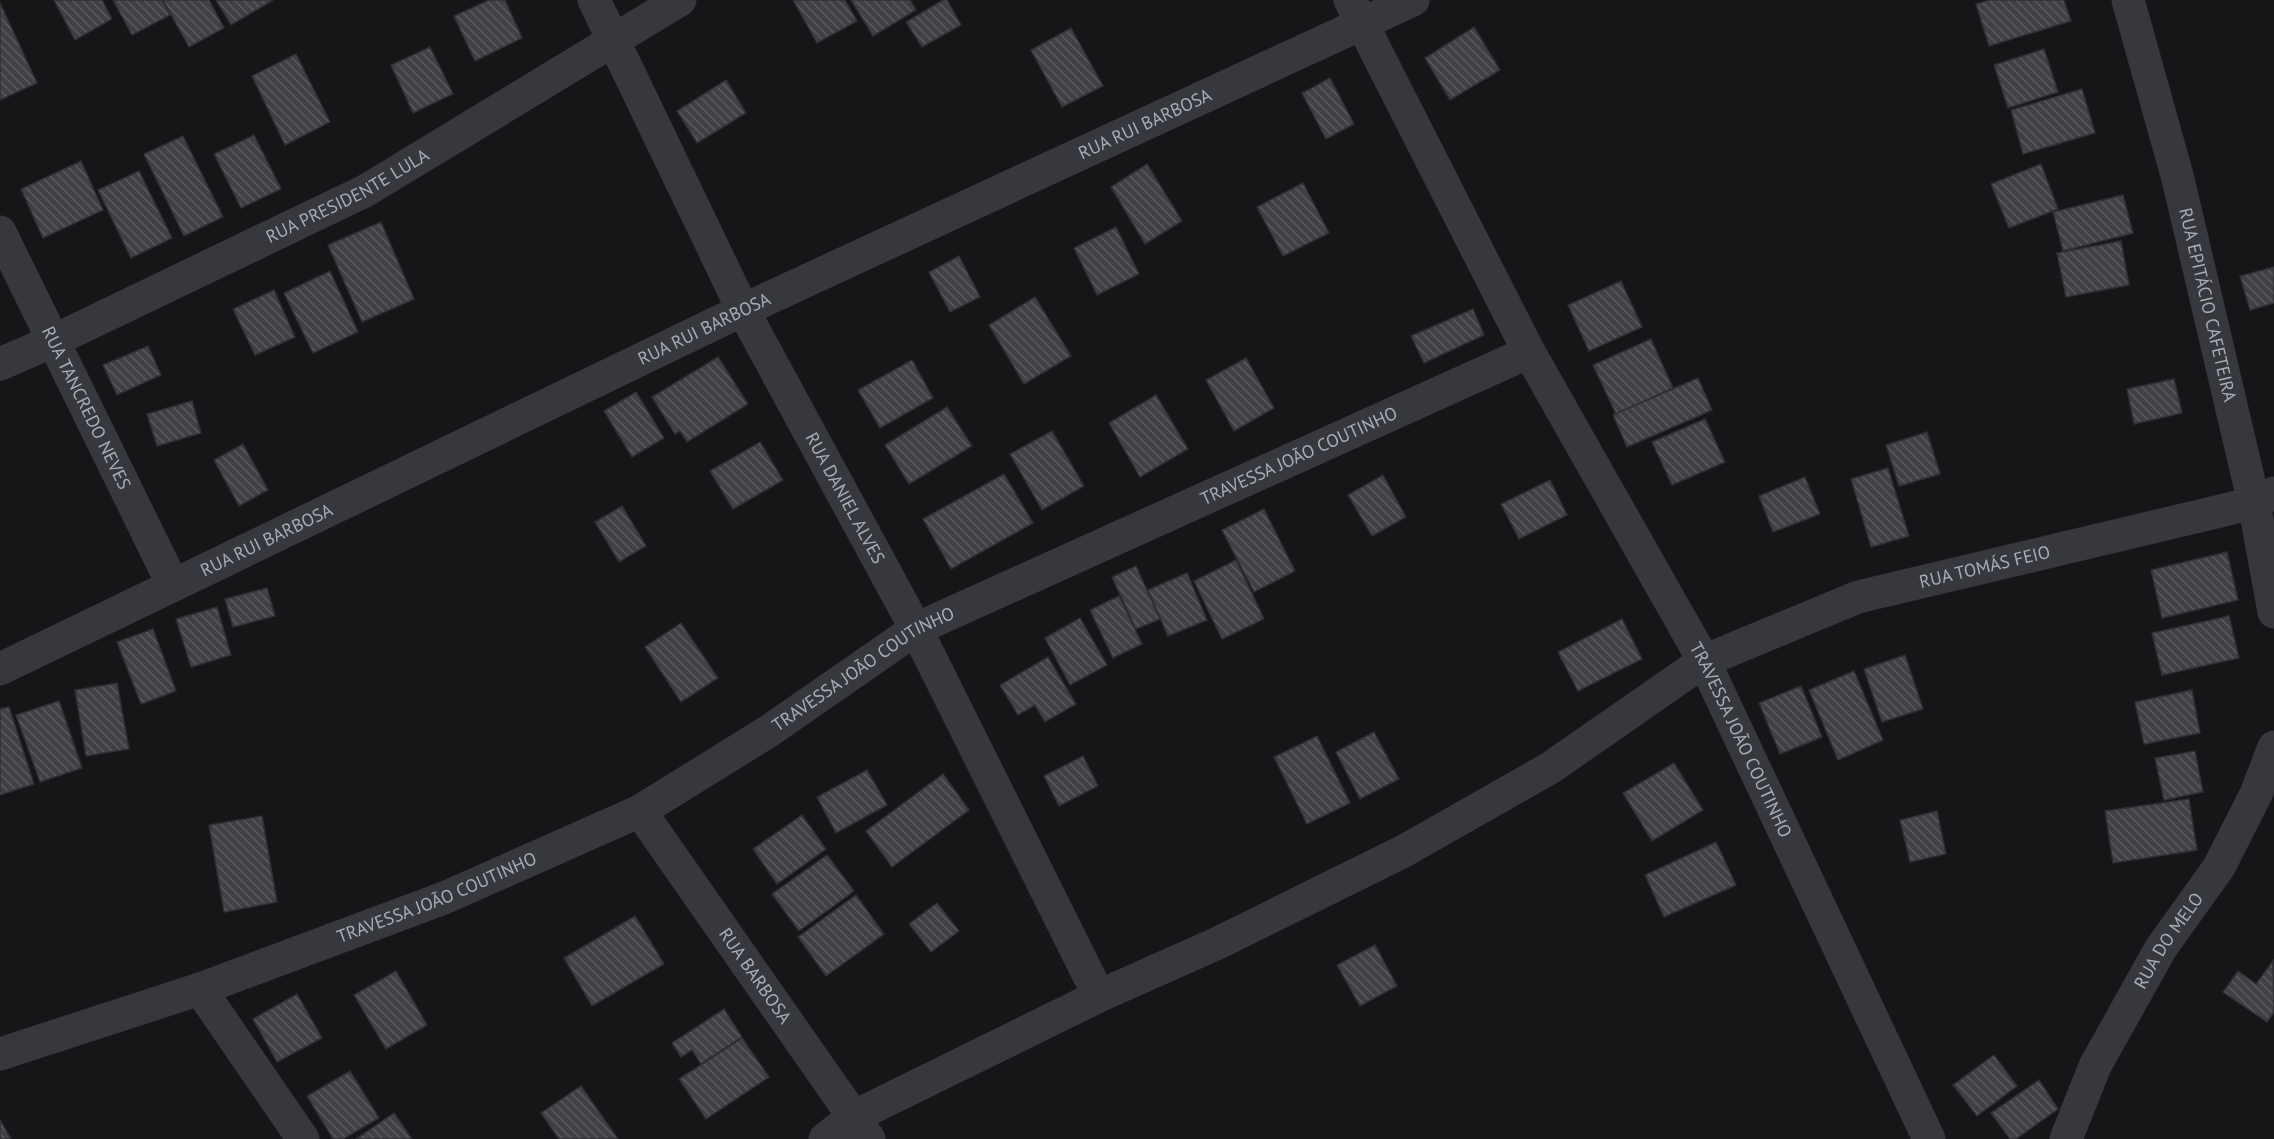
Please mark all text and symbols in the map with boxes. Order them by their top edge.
street label: RUA RUI BARBOSA [1074,83,1215,164]
street label: RUA PRESIDENTE LULA [262,143,433,248]
street label: RUA EPITÁCIO CAFETEIRA [2174,205,2242,404]
street label: RUA RUI BARBOSA [634,287,774,370]
street label: RUA TANCREDO NEVES [37,322,136,493]
street label: TRAVESSA JOÃO COUTINHO [1197,401,1401,510]
street label: RUA DANIEL ALVES [801,428,890,568]
street label: RUA RUI BARBOSA [196,498,337,582]
street label: RUA TOMÁS FEIO [1917,540,2052,593]
street label: TRAVESSA JOÃO COUTINHO [767,601,958,736]
street label: TRAVESSA JOÃO COUTINHO [1685,638,1797,841]
street label: TRAVESSA JOÃO COUTINHO [333,846,540,948]
street label: RUA DO MELO [2129,888,2208,993]
street label: RUA BARBOSA [714,923,797,1028]

